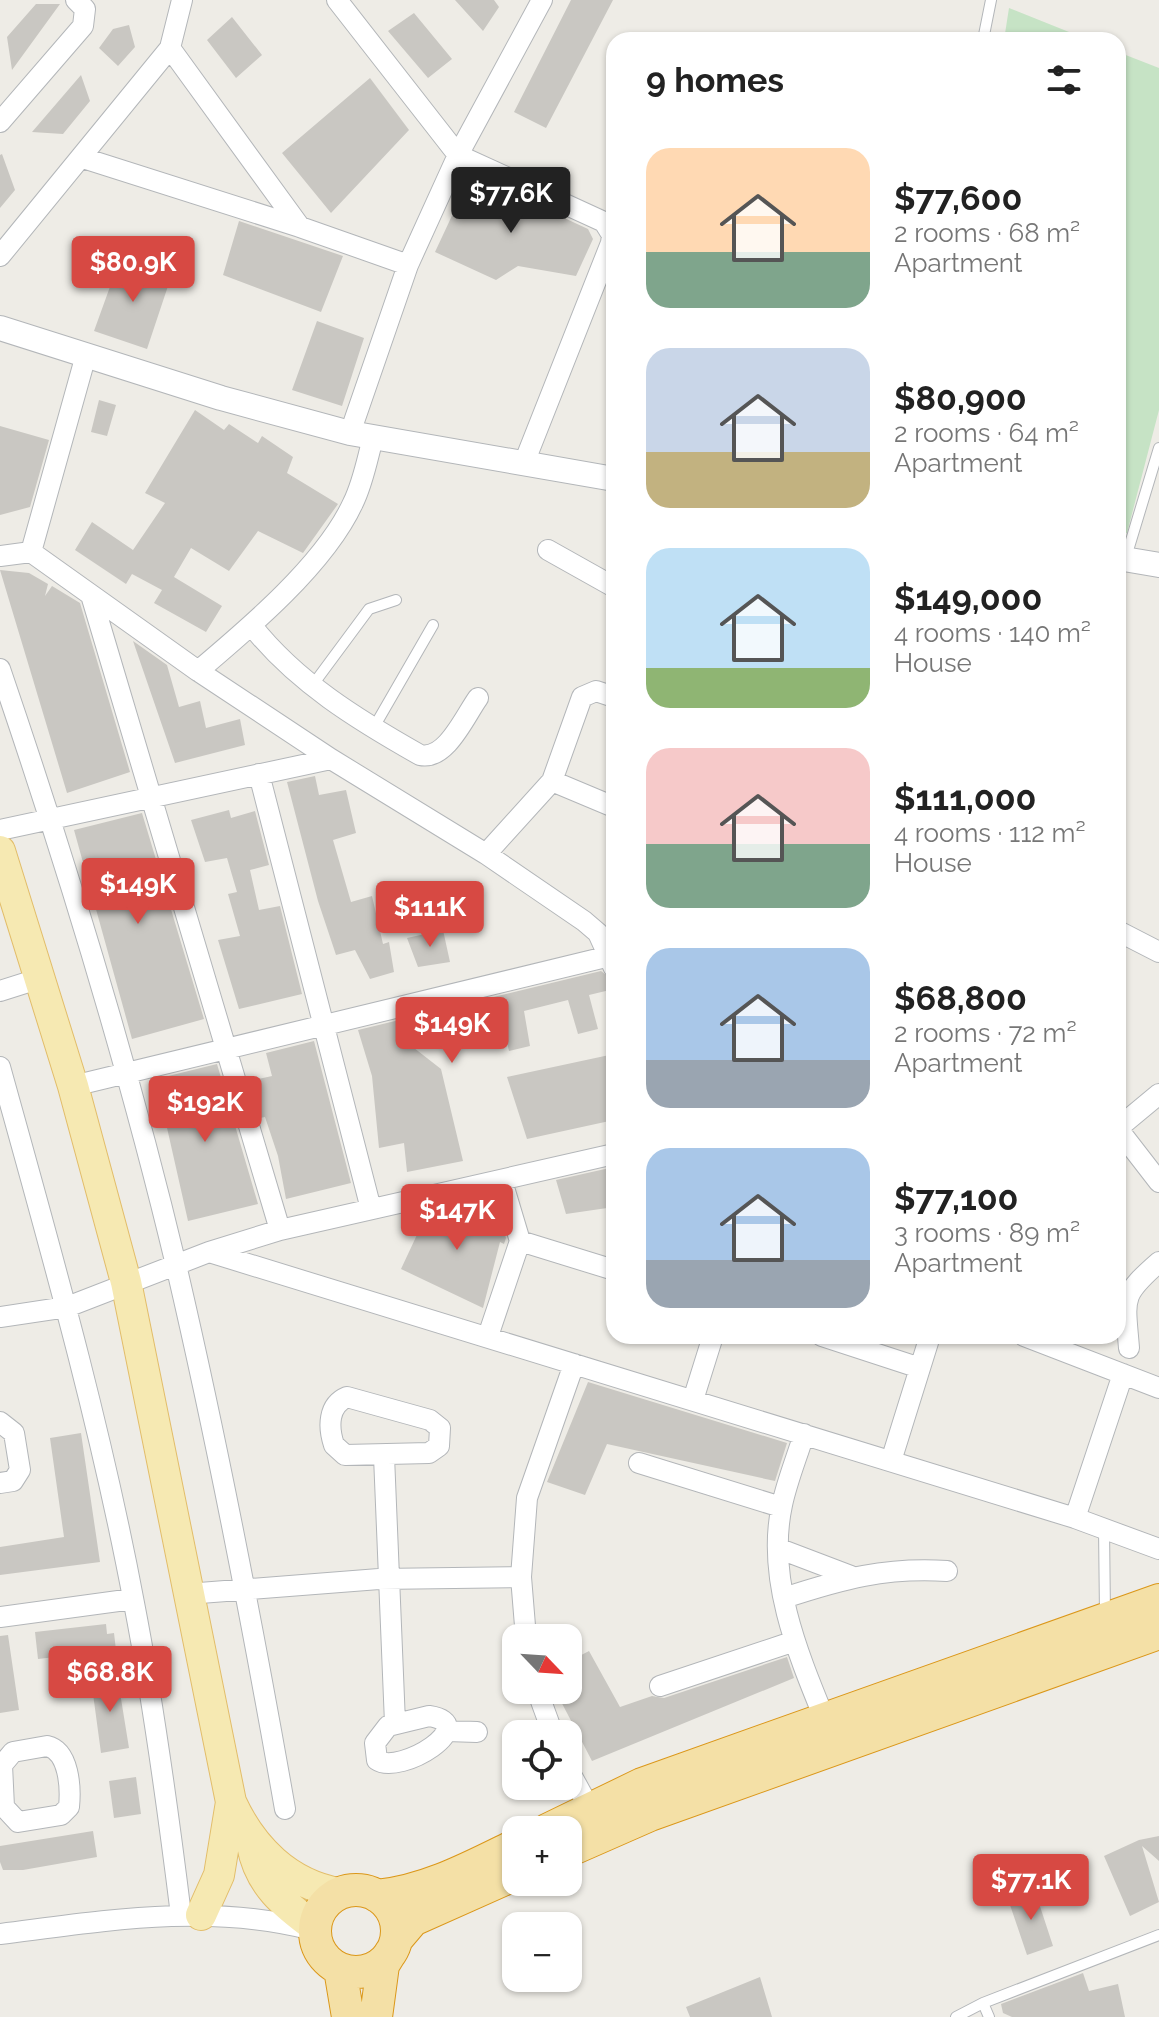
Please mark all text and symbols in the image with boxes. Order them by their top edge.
icon: filters [1042,58,1086,102]
text: 9 homes [646,60,784,100]
pin: $77.6K [446,167,576,235]
text: $77.6K [469,178,553,208]
text: $77,600 [894,178,1022,218]
icon: home [710,180,806,276]
text: 2 rooms · 68 m² [894,218,1080,248]
pin: $80.9K [68,236,198,304]
text: $80.9K [90,247,176,277]
text: Apartment [894,248,1023,278]
text: $80,900 [894,378,1027,418]
icon: home [710,380,806,476]
text: 2 rooms · 64 m² [894,418,1079,448]
text: Apartment [894,448,1023,478]
text: $149,000 [894,578,1042,618]
icon: home [710,580,806,676]
text: 4 rooms · 140 m² [894,618,1091,648]
text: House [894,648,972,678]
text: $111,000 [894,778,1036,818]
icon: home [710,780,806,876]
text: 4 rooms · 112 m² [894,818,1086,848]
text: House [894,848,972,878]
pin: $149K [82,858,194,926]
text: $149K [100,869,176,899]
pin: $111K [374,881,486,949]
text: $111K [394,892,466,922]
text: $68,800 [894,978,1027,1018]
icon: home [710,980,806,1076]
pin: $149K [396,997,508,1065]
text: $149K [414,1008,490,1038]
text: 2 rooms · 72 m² [894,1018,1077,1048]
text: Apartment [894,1048,1023,1078]
pin: $192K [149,1076,261,1144]
text: $192K [167,1087,243,1117]
text: $77,100 [894,1178,1018,1218]
icon: home [710,1180,806,1276]
pin: $147K [401,1184,513,1252]
text: $147K [419,1195,495,1225]
text: 3 rooms · 89 m² [894,1218,1080,1248]
text: Apartment [894,1248,1023,1278]
north arrow [502,1624,582,1704]
map controls [502,1624,582,1992]
pin: $68.8K [45,1646,175,1714]
text: $68.8K [67,1657,153,1687]
button: locate [502,1720,582,1800]
button: + [502,1816,582,1896]
pin: $77.1K [966,1854,1096,1922]
text: $77.1K [991,1865,1071,1895]
button: − [502,1912,582,1992]

